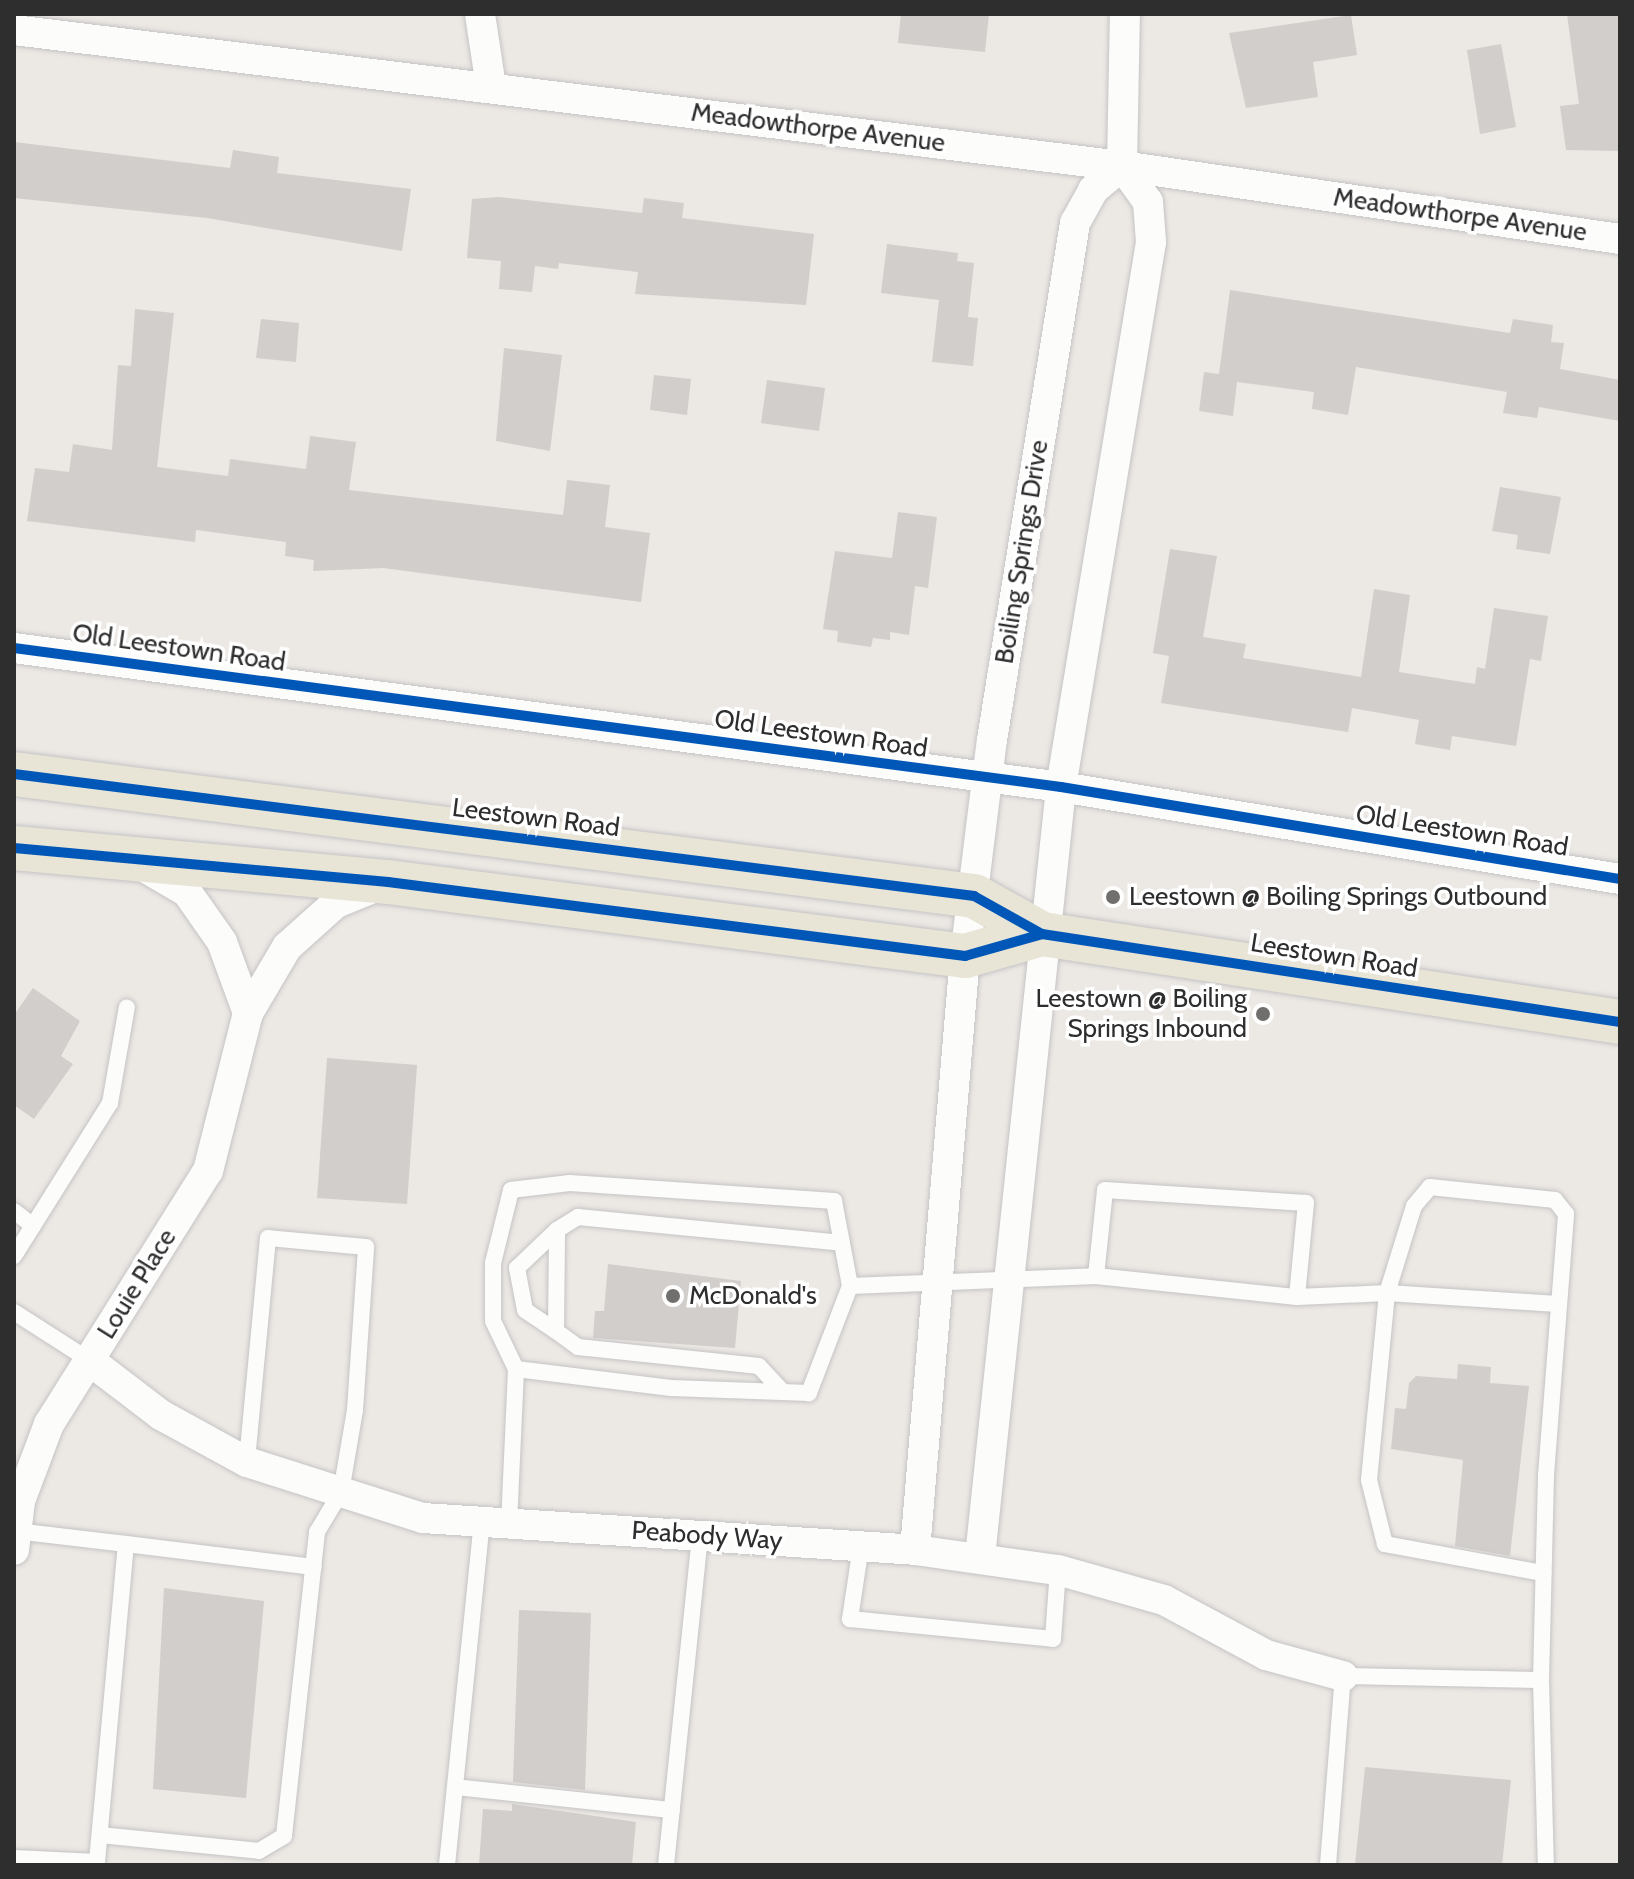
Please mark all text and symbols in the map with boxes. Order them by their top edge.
street label: Meadowthorpe Avenue [689,97,947,159]
street label: Meadowthorpe Avenue [1331,182,1589,248]
street label: Boiling Springs Drive [989,438,1055,666]
street label: Old Leestown Road [70,618,288,678]
street label: Old Leestown Road [712,704,930,764]
street label: Leestown Road [450,792,622,844]
street label: Old Leestown Road [1354,799,1570,863]
place label: Leestown @ Boiling Springs Outbound [1129,881,1547,913]
marker: Leestown @ Boiling Springs Outbound [1104,888,1122,906]
street label: Leestown Road [1248,927,1420,985]
place label: Leestown @ Boiling Springs Inbound [1036,983,1247,1044]
marker: Leestown @ Boiling Springs Inbound [1254,1005,1272,1023]
street label: Louie Place [91,1223,183,1345]
place label: McDonald's [689,1280,817,1312]
marker: McDonald's [664,1287,682,1305]
street label: Peabody Way [631,1515,783,1557]

